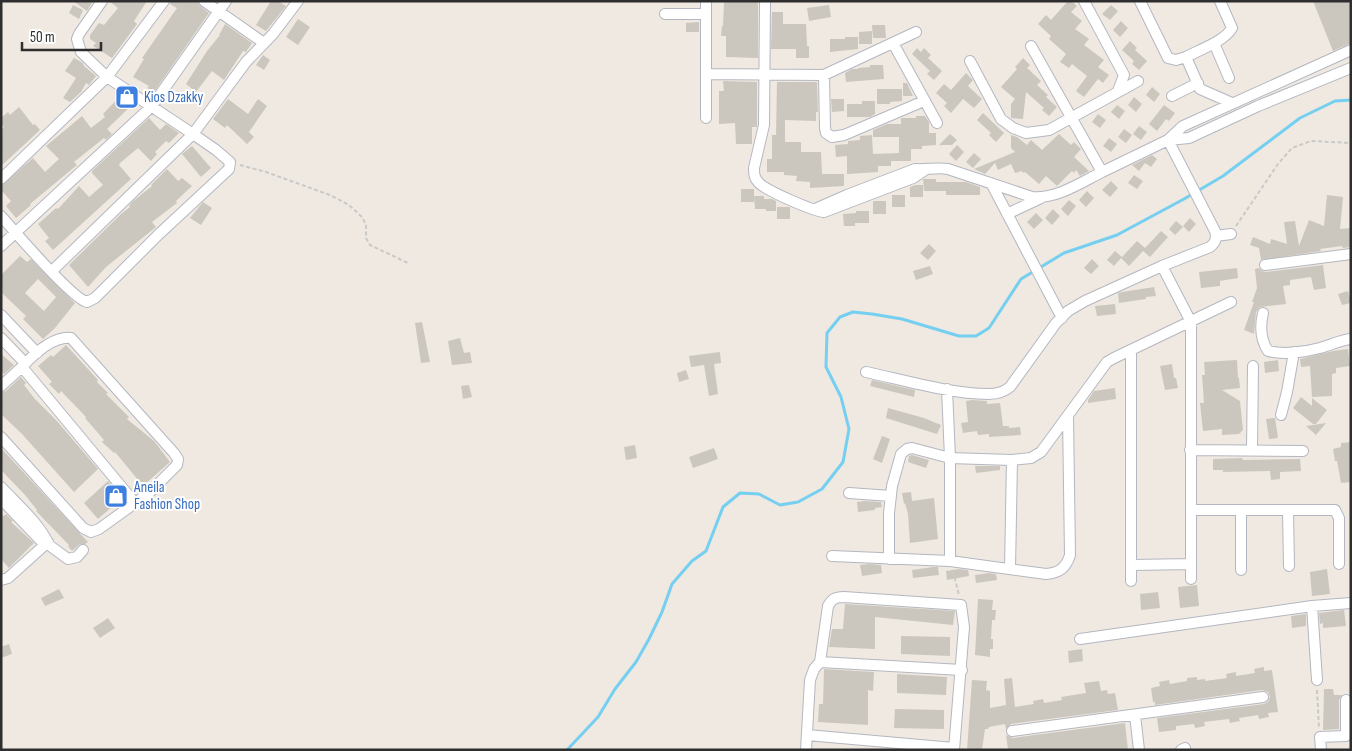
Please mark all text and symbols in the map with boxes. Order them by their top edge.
scale bar [22,20,101,52]
text: 50 m [30,28,55,47]
shop icon: Kios Dzakky [114,84,140,110]
place label: Kios Dzakky [144,88,204,107]
place label: Aneila Fashion Shop [133,478,200,514]
shop icon: Aneila Fashion Shop [103,483,129,509]

